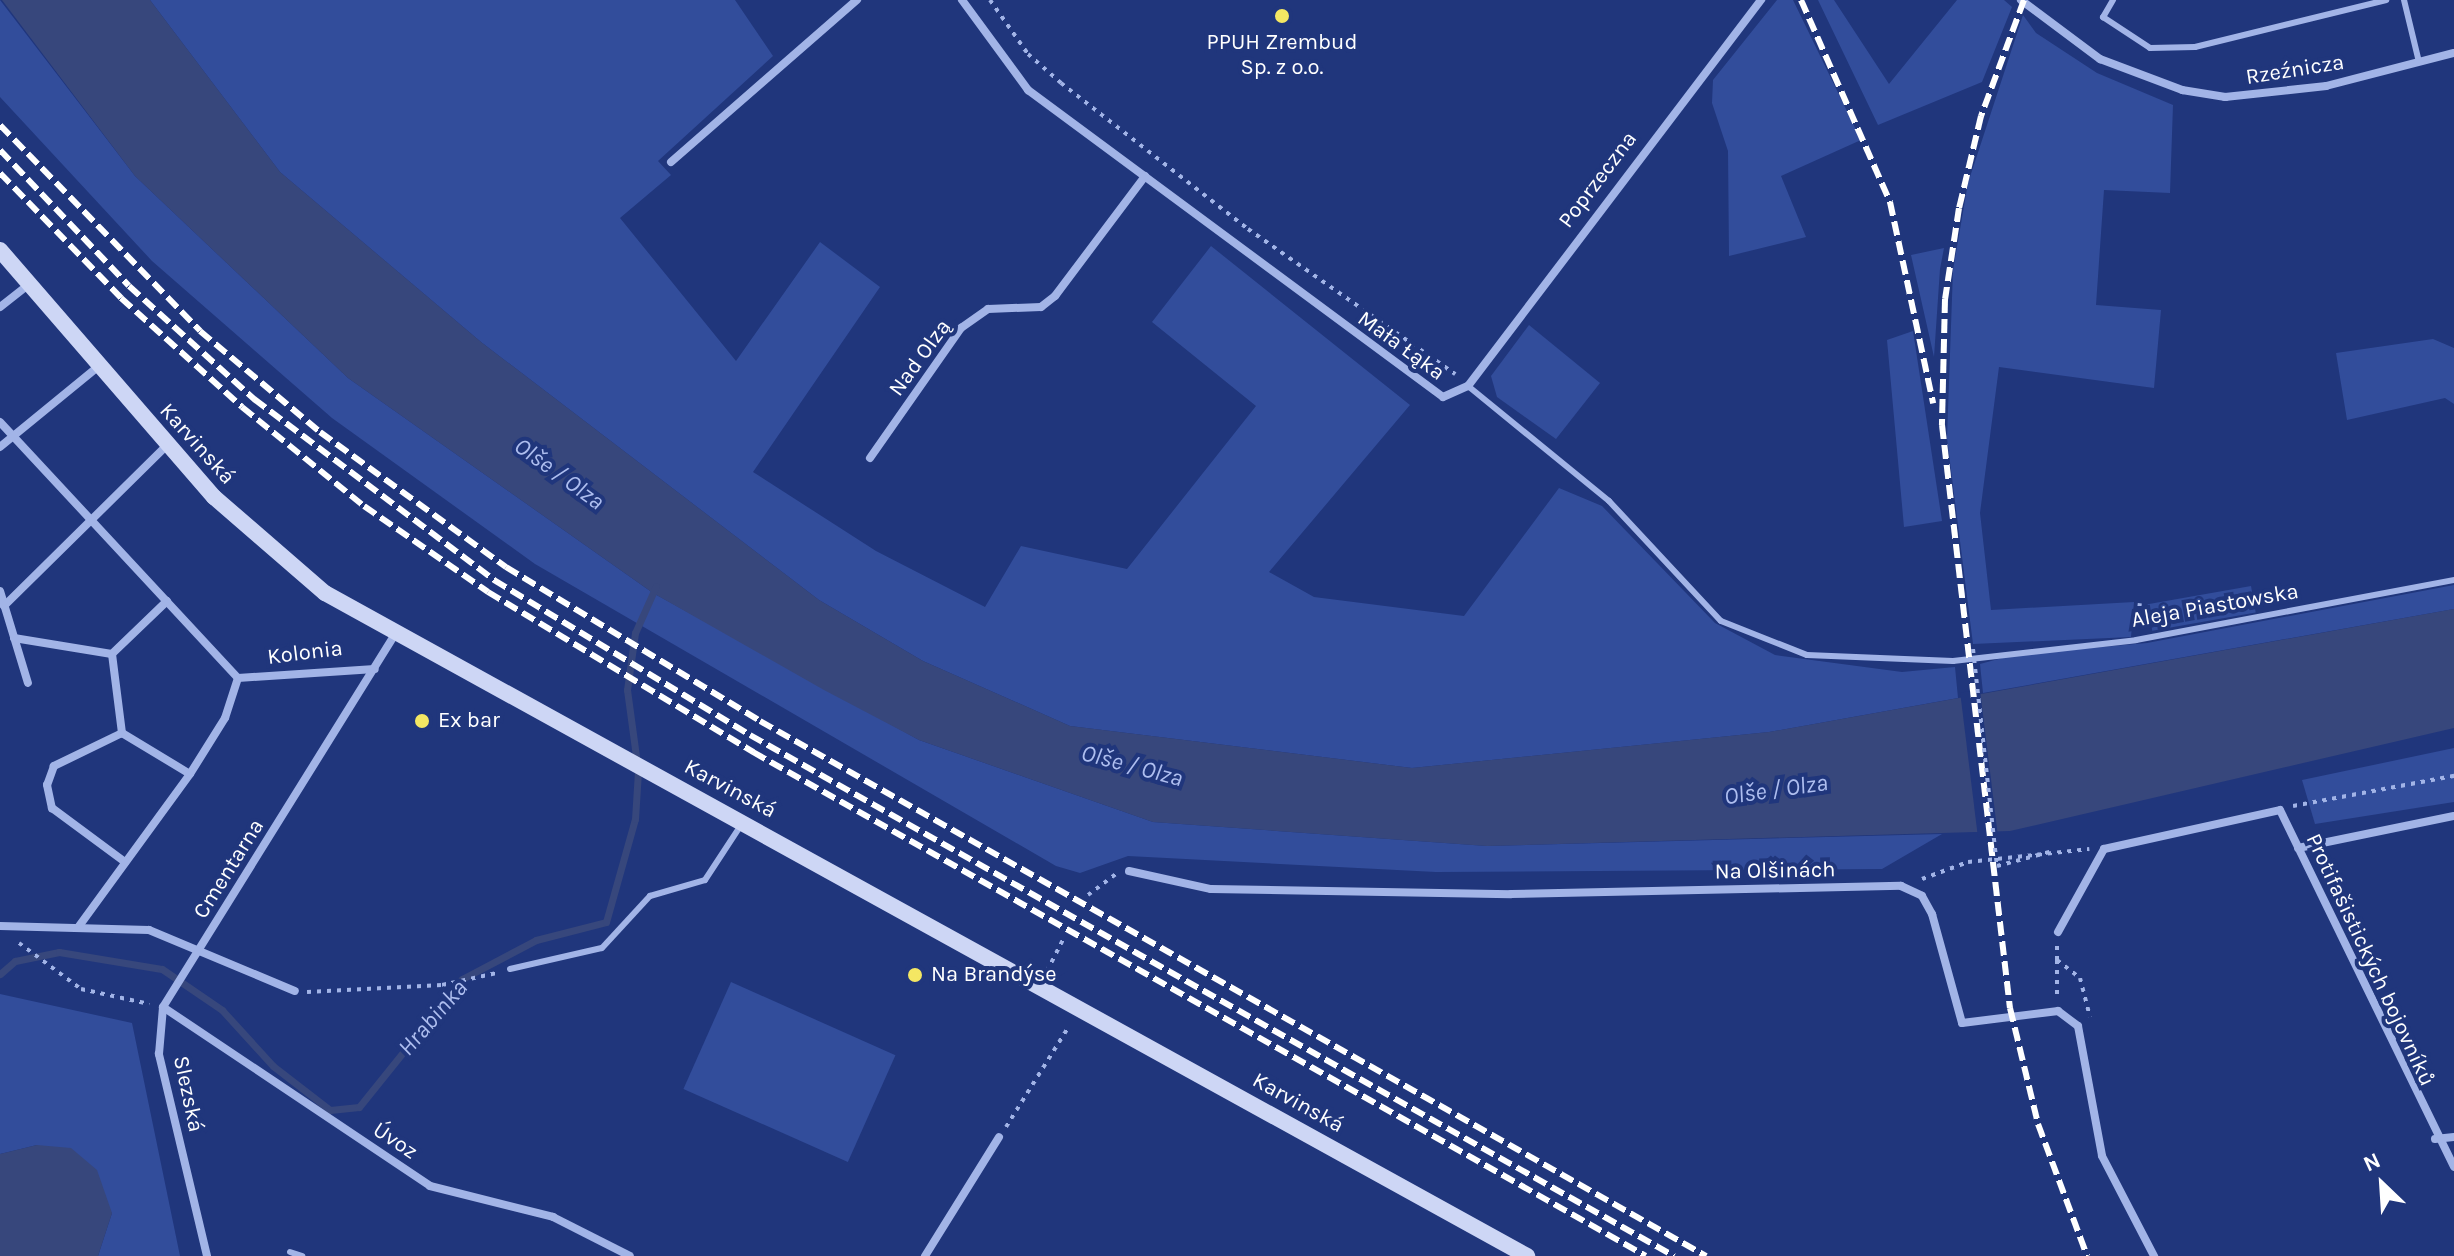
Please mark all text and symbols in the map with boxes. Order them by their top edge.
marker: PPUH Zrembud Sp. z o.o. [1273,7,1291,25]
place label: PPUH Zrembud Sp. z o.o. [1207,29,1357,80]
street label: Rzeźnicza [2244,49,2346,91]
street label: Poprzeczna [1553,127,1643,233]
street label: Mała Łąka [1352,306,1450,386]
street label: Nad Olzą [883,315,957,401]
street label: Karvinská [154,398,240,490]
water label: Olše / Olza [508,432,610,516]
street label: Aleja Piastowska [2129,578,2301,634]
street label: Kolonia [266,635,344,671]
place label: Ex bar [438,708,500,734]
marker: Ex bar [413,712,431,730]
water label: Olše / Olza [1078,739,1186,793]
street label: Karvinská [679,754,781,824]
water label: Olše / Olza [1722,768,1830,812]
street label: Cmentarna [188,814,270,924]
street label: Protifašistických bojovníků [2300,830,2440,1090]
street label: Na Olšinách [1714,857,1836,885]
place label: Na Brandýse [931,962,1057,988]
marker: Na Brandýse [906,966,924,984]
water label: Hrabinka [392,974,474,1062]
street label: Slezská [167,1053,209,1135]
street label: Karvinská [1248,1067,1348,1139]
street label: Úvoz [368,1117,422,1165]
north arrow [2342,1144,2422,1224]
text: N [2359,1147,2385,1177]

